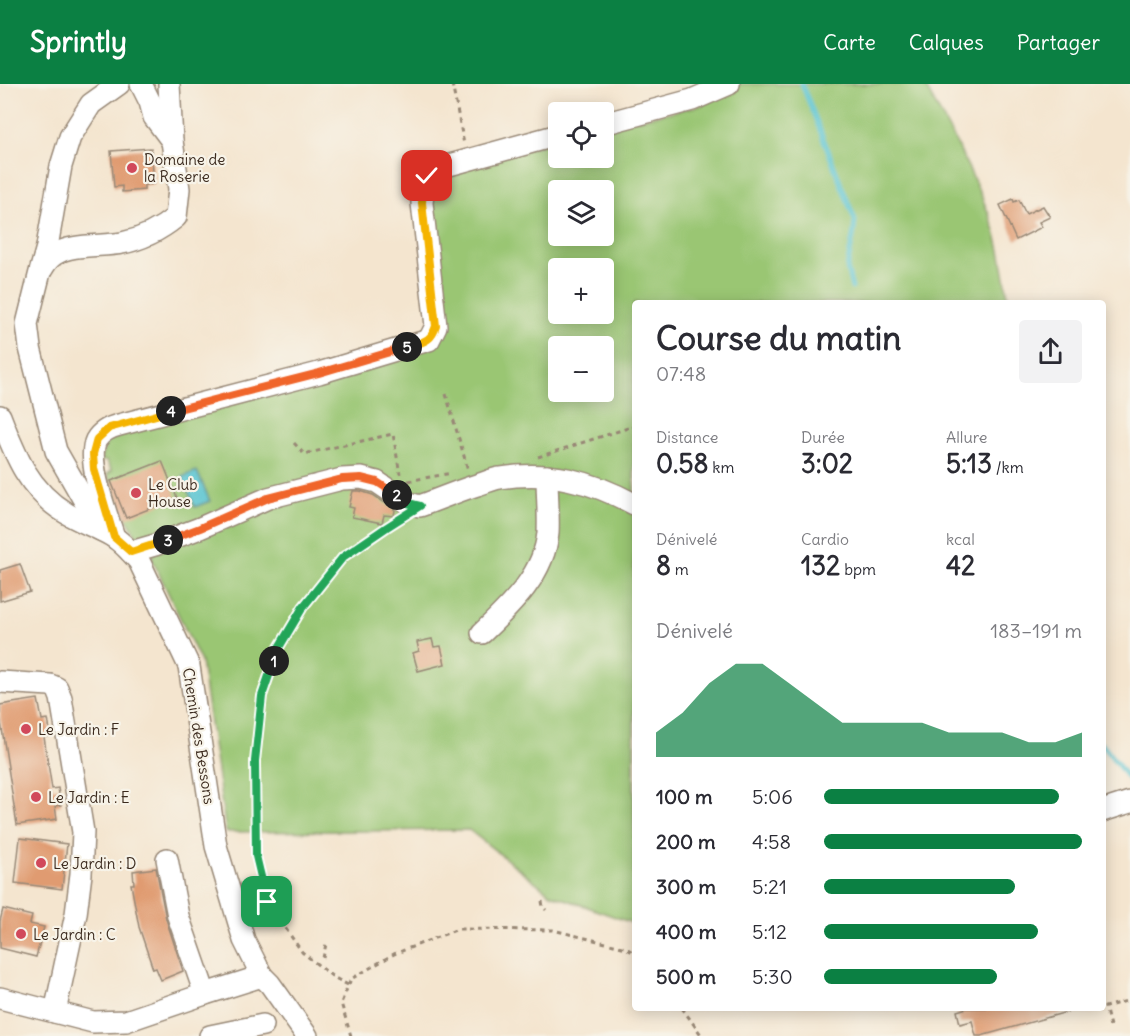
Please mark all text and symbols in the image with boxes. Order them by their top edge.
text: Sprintly [30,24,127,60]
text: Carte [823,29,876,56]
text: Calques [909,29,984,56]
text: Partager [1017,29,1100,56]
map controls [548,102,614,402]
button: locate [548,102,614,168]
place label: Domaine de la Roserie [144,150,225,186]
pin [401,150,452,201]
icon: check [410,159,443,192]
marker: Domaine de la Roserie [125,161,139,175]
button: layers [548,180,614,246]
button: + [548,258,614,324]
text: Course du matin [656,317,901,359]
button: share [1019,320,1082,383]
pin: 5 [392,332,422,362]
button: − [548,336,614,402]
text: 5 [402,337,412,357]
text: 07:48 [656,361,706,386]
pin: 4 [156,396,186,426]
text: 4 [166,401,176,421]
text: Distance [656,427,718,447]
text: Durée [801,427,845,447]
text: Allure [946,427,987,447]
text: 0.58 [656,447,708,480]
text: 3:02 [801,447,853,480]
text: 5:13 [946,447,992,480]
text: km [708,457,734,477]
text: /km [992,457,1024,477]
place label: Le Club House [148,475,198,511]
pin: 2 [382,480,412,510]
text: 2 [393,485,401,505]
marker: Le Club House [129,486,143,500]
pin: 3 [153,525,183,555]
text: Dénivelé [656,529,717,549]
text: Cardio [801,529,849,549]
text: kcal [946,529,975,549]
text: 3 [163,530,173,550]
text: 8 [656,549,671,582]
text: 132 [801,549,840,582]
text: 42 [946,549,975,582]
text: m [671,559,689,579]
text: bpm [840,559,876,579]
text: Dénivelé [656,618,733,643]
text: 183–191 m [990,618,1082,643]
pin: 1 [259,646,289,676]
text: 1 [271,651,277,671]
street label: Chemin des Bessons [179,666,219,806]
place label: Le Jardin : F [38,720,120,739]
marker: Le Jardin : F [19,722,33,736]
text: 100 m [656,784,713,809]
text: 5:06 [752,784,793,809]
place label: Le Jardin : E [48,788,130,807]
marker: Le Jardin : E [29,790,43,804]
text: 200 m [656,829,716,854]
text: 4:58 [752,829,791,854]
place label: Le Jardin : D [53,854,137,873]
marker: Le Jardin : D [34,856,48,870]
text: 300 m [656,874,716,899]
text: 5:21 [752,874,787,899]
pin [241,876,292,927]
icon: arrive [250,885,283,918]
text: 400 m [656,919,716,944]
text: 5:12 [752,919,787,944]
place label: Le Jardin : C [33,925,116,944]
marker: Le Jardin : C [14,927,28,941]
text: 500 m [656,964,716,989]
text: 5:30 [752,964,793,989]

